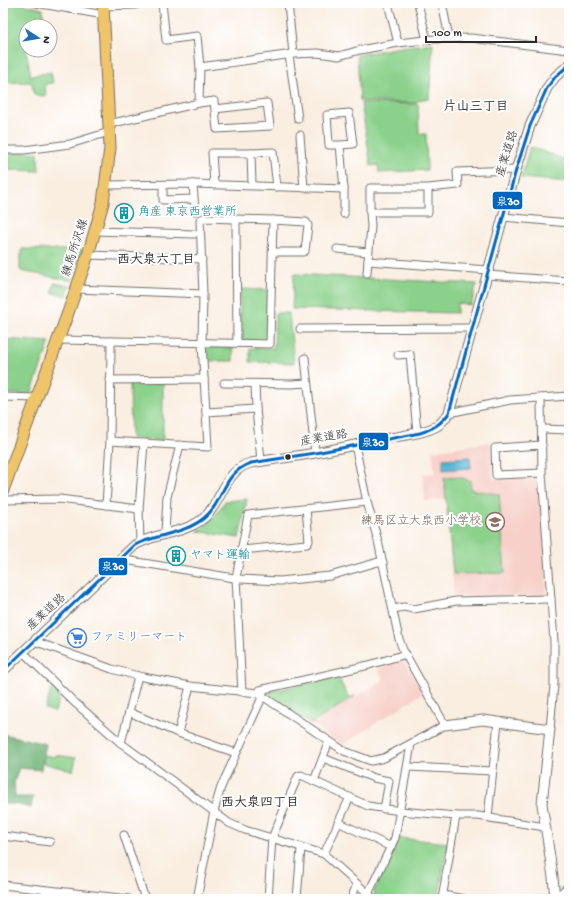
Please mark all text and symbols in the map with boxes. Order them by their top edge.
north arrow [18,18,58,58]
scale bar [426,18,536,44]
text: 100 m [431,27,462,41]
text: N [39,35,52,44]
district label: 片山三丁目 [443,99,509,115]
street label: 産業道路 [493,129,522,179]
line badge: 泉30 [492,191,523,210]
text: 泉30 [497,196,520,209]
building icon: 角産 東京西営業所 [113,202,135,224]
place label: 角産 東京西営業所 [138,205,237,220]
street label: 練馬所沢線 [59,217,92,279]
district label: 西大泉六丁目 [117,252,195,268]
street label: 産業道路 [299,427,349,450]
line badge: 泉30 [358,432,389,451]
text: 泉30 [362,437,385,450]
unlabelled marker [283,452,293,462]
school or university icon: 練馬区立大泉西小学校 [484,511,506,533]
place label: 練馬区立大泉西小学校 [361,514,481,529]
building icon: ヤマト運輸 [165,545,187,567]
place label: ヤマト運輸 [190,547,250,563]
line badge: 泉30 [98,557,128,576]
text: 泉30 [102,561,125,574]
street label: 産業道路 [24,591,69,634]
supermarket icon: ファミリーマート [66,627,88,649]
place label: ファミリーマート [91,631,187,645]
district label: 西大泉四丁目 [221,795,299,811]

